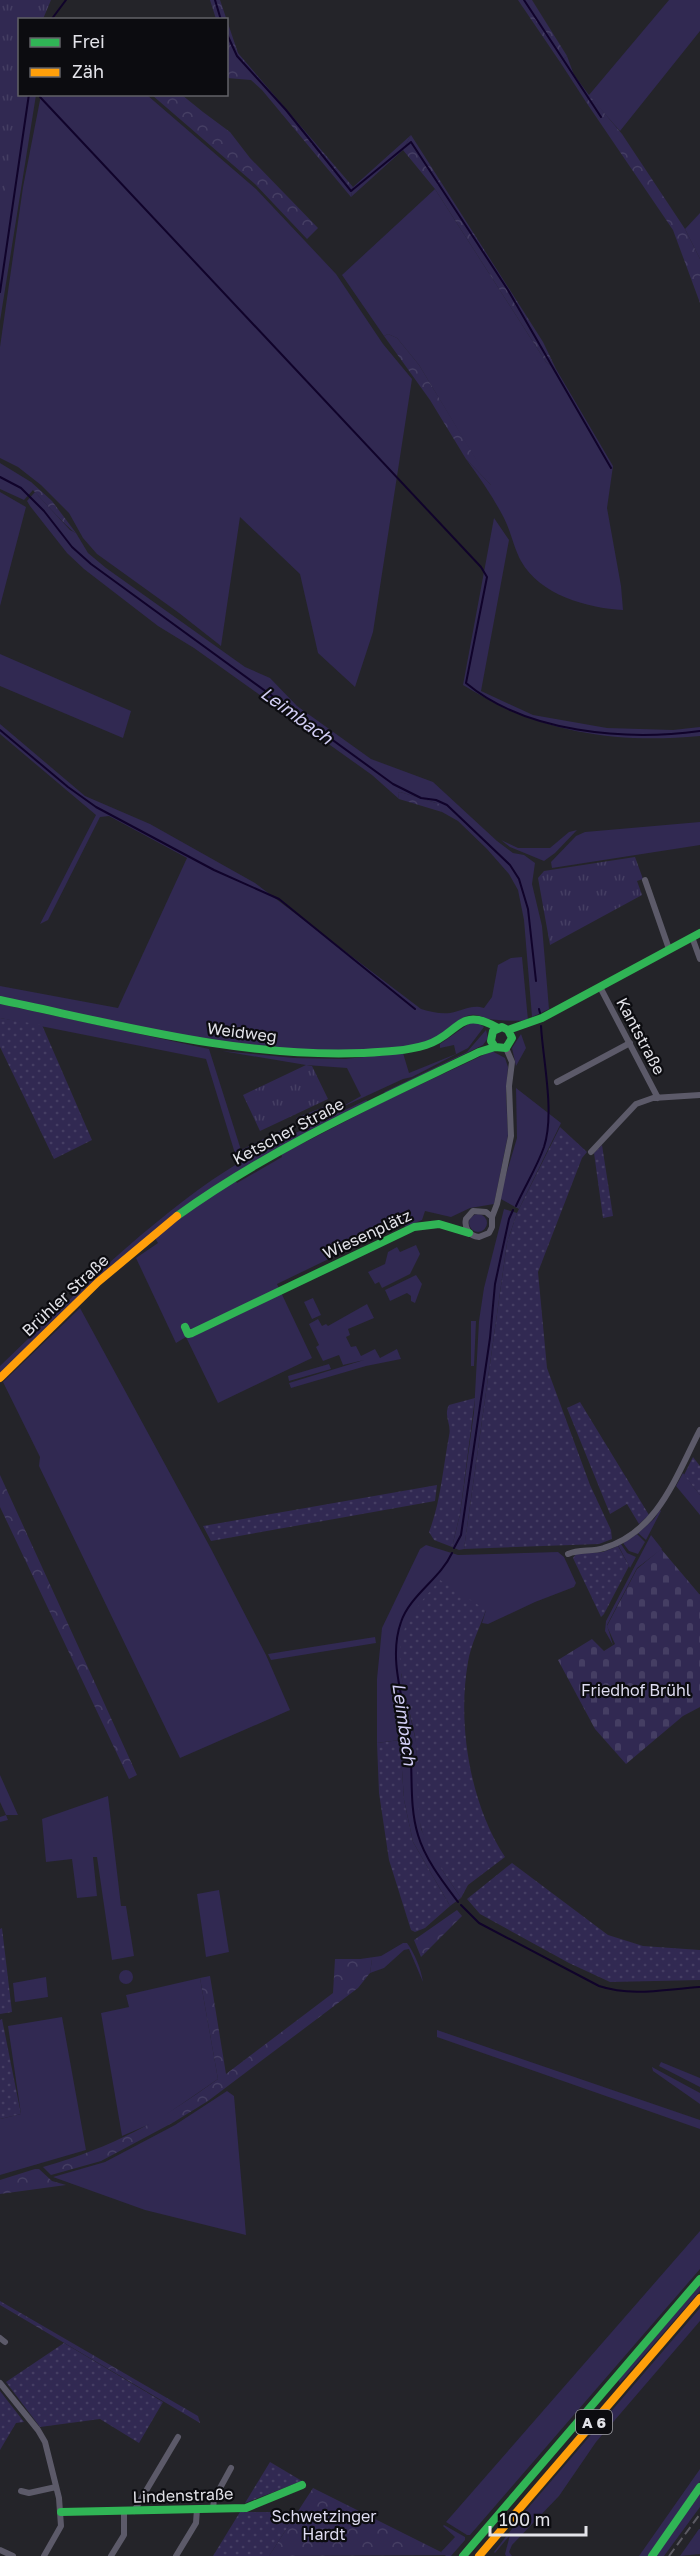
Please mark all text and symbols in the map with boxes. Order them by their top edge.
legend [18,18,228,96]
text: Frei [72,30,105,52]
text: Zäh [72,60,104,82]
water label: Leimbach [257,682,338,749]
street label: Kantstraße [612,994,670,1078]
street label: Weidweg [206,1018,278,1046]
street label: Ketscher Straße [229,1093,347,1169]
street label: Wiesenplätz [320,1205,414,1263]
street label: Brühler Straße [18,1250,112,1340]
park label: Friedhof Brühl [581,1680,691,1700]
water label: Leimbach [388,1681,422,1768]
road number: A 6 [576,2410,612,2434]
street label: Lindenstraße [132,2483,234,2507]
scale bar [490,2499,586,2537]
park label: Schwetzinger Hardt [271,2506,377,2544]
text: 100 m [499,2508,550,2530]

